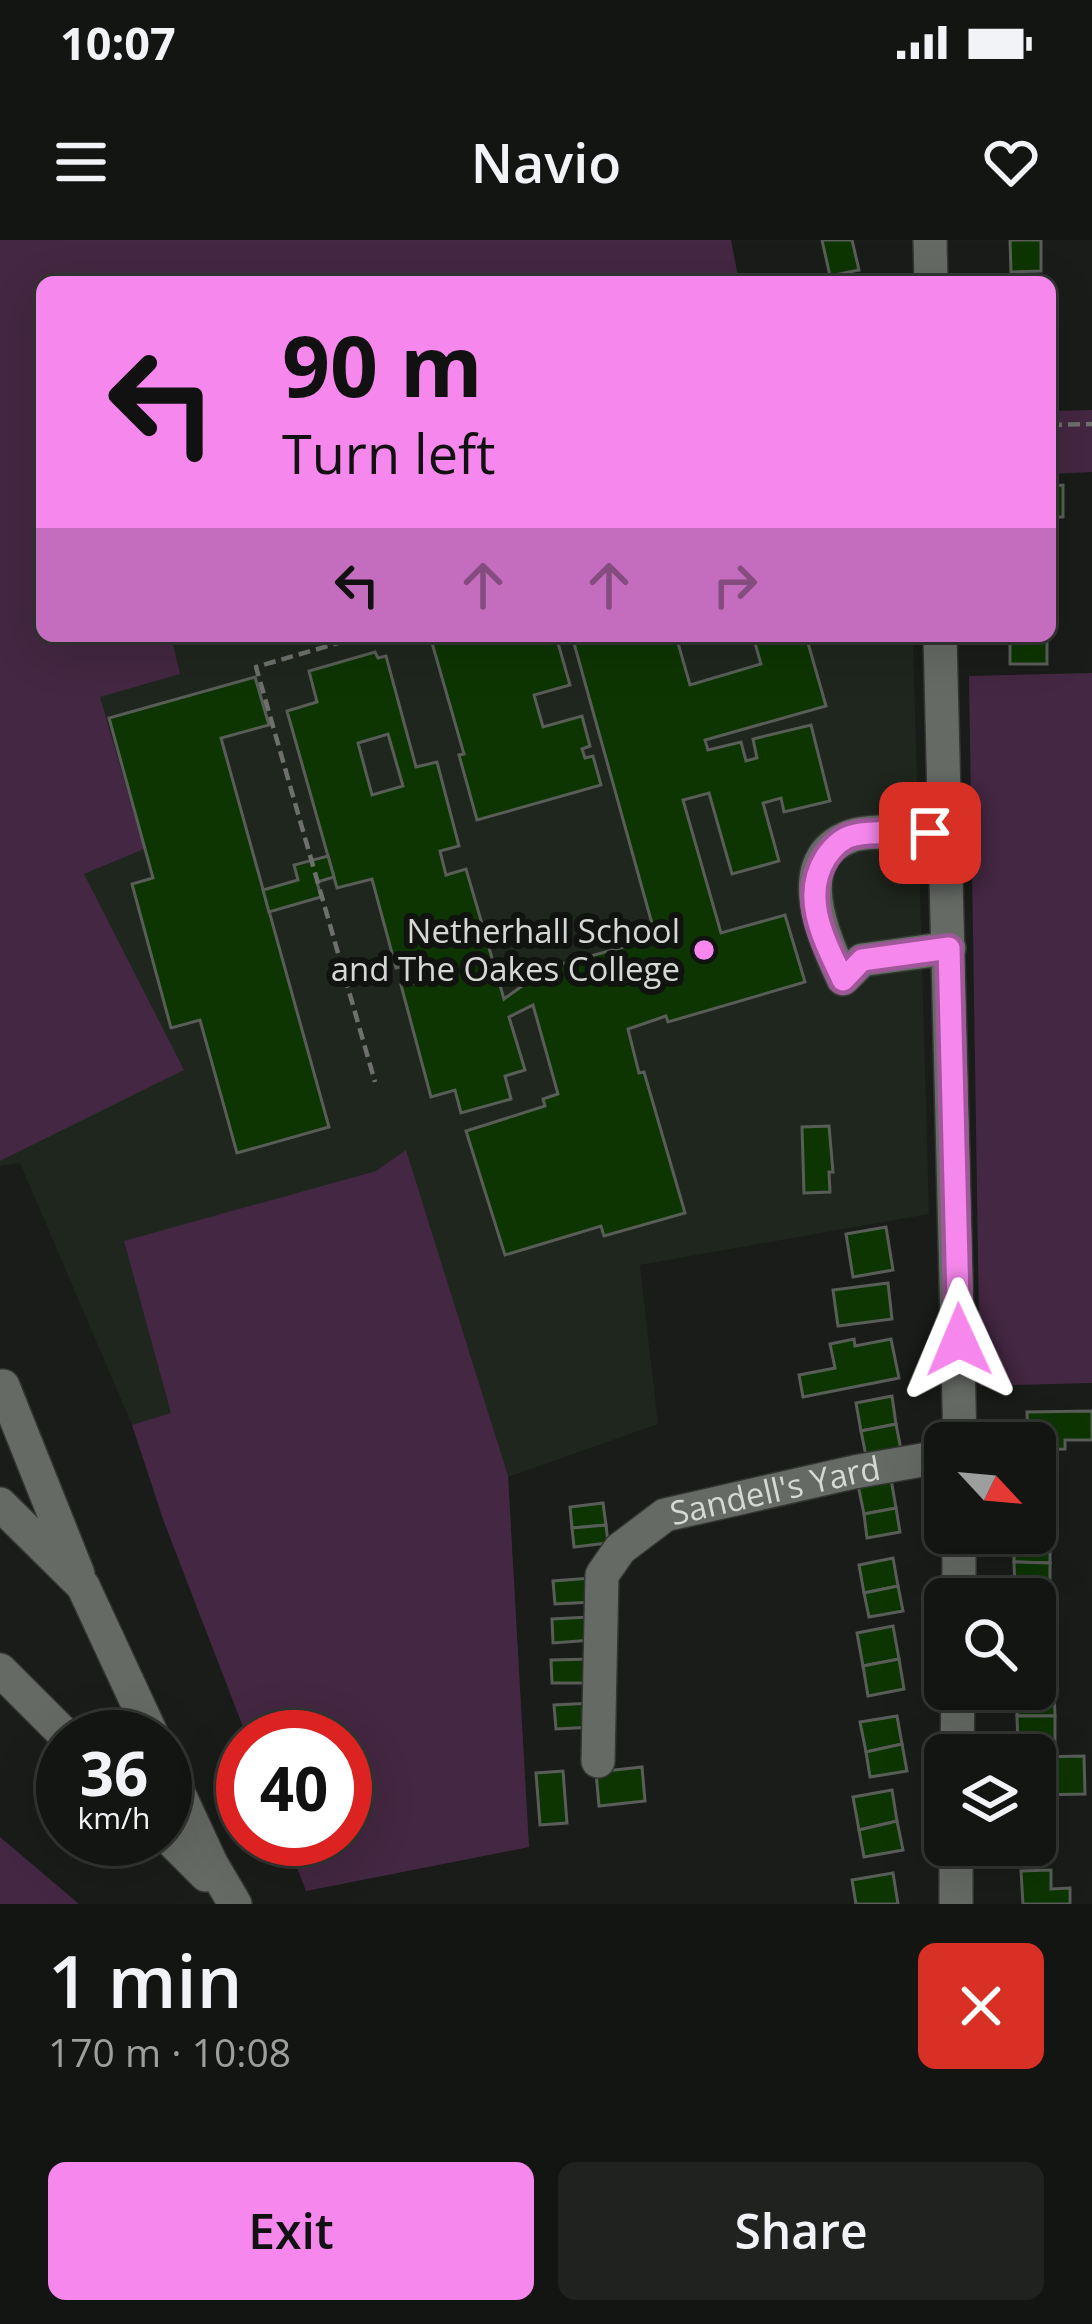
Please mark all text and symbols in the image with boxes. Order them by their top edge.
text: 10:07 [60,12,176,73]
text: Navio [471,125,621,199]
icon: menu [48,129,114,195]
icon: heart [978,129,1044,195]
text: 90 m [282,307,482,422]
icon: left [84,324,240,480]
text: Turn left [282,416,495,490]
icon: left [324,552,390,618]
icon: ahead [450,552,516,618]
icon: ahead [576,552,642,618]
icon: right [702,552,768,618]
pin [879,782,981,884]
icon: arrive [897,800,963,866]
place label: Netherhall School and The Oakes College [331,908,680,991]
marker: Netherhall School and The Oakes College [691,937,717,963]
position arrow [896,1277,1022,1403]
north arrow [924,1422,1056,1554]
map controls [924,1422,1056,1866]
street label: Sandell's Yard [666,1445,884,1535]
button: search [924,1578,1056,1710]
speed limit sign: 40 [216,1710,372,1866]
text: 36 [80,1732,148,1814]
button: layers [924,1734,1056,1866]
text: km/h [78,1797,150,1838]
text: 1 min [48,1931,242,2029]
button: close [918,1943,1044,2069]
text: 170 m · 10:08 [48,2025,291,2078]
button: Exit [48,2162,534,2300]
button: Share [558,2162,1044,2300]

